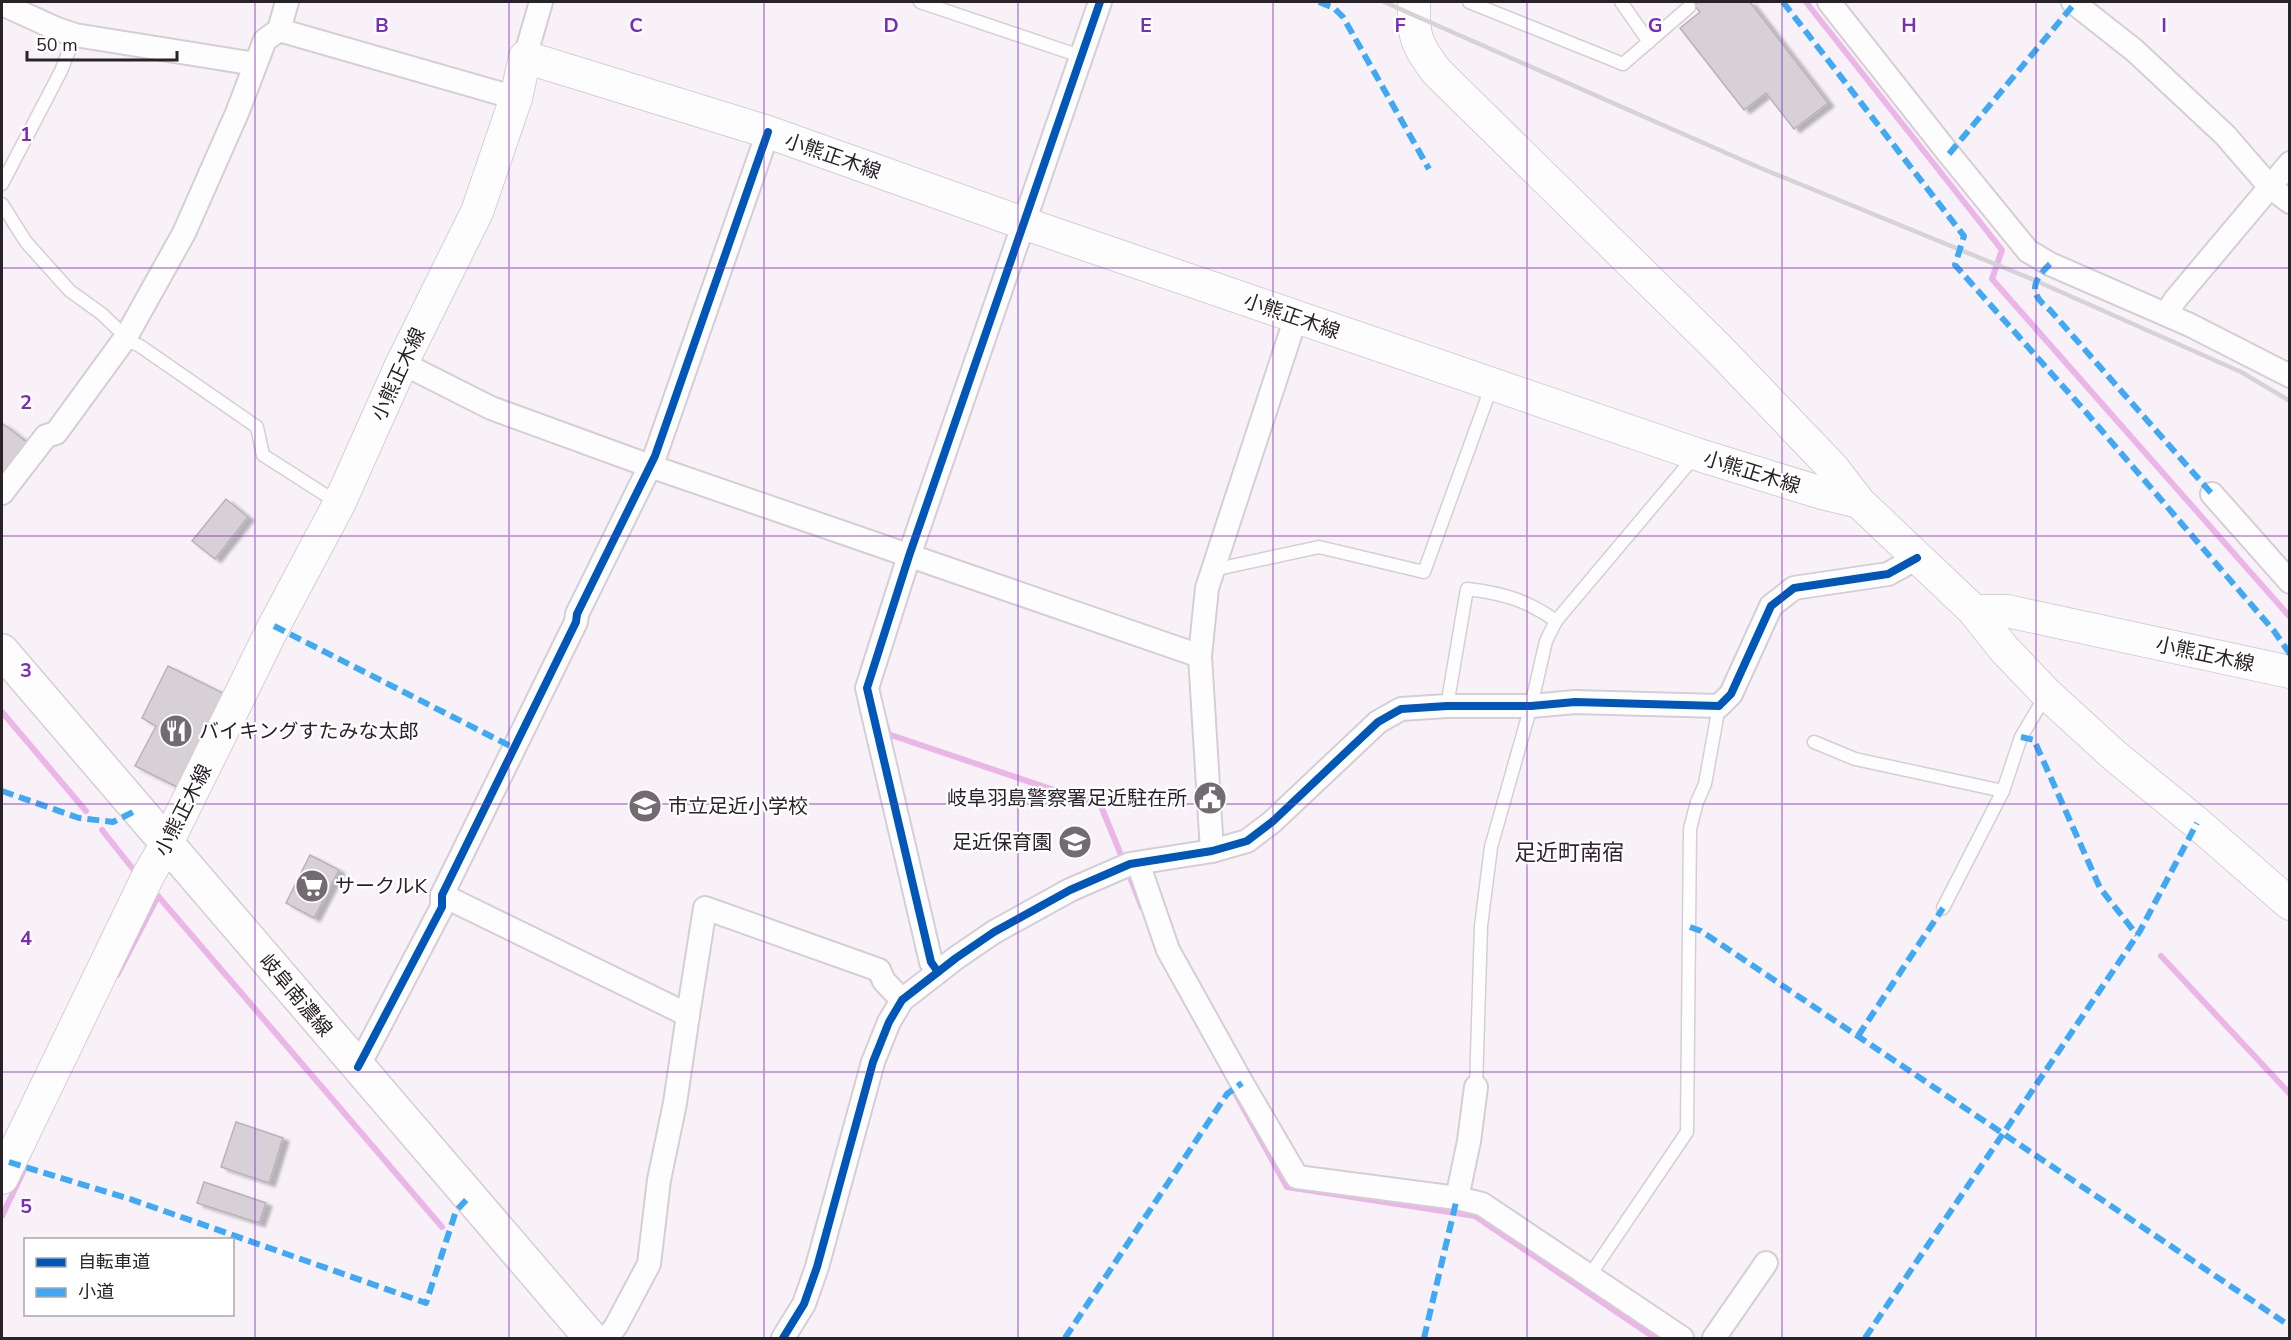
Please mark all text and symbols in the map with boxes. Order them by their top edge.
text: B [375,12,389,39]
text: C [629,12,643,39]
text: D [883,12,899,39]
text: E [1140,12,1152,39]
text: F [1394,12,1406,39]
text: G [1648,12,1662,39]
text: H [1901,12,1917,39]
text: I [2161,12,2167,39]
scale bar [27,24,177,62]
text: 50 m [36,33,78,57]
text: 1 [20,121,32,148]
street label: 小熊正木線 [781,127,885,186]
street label: 小熊正木線 [1240,287,1344,346]
street label: 小熊正木線 [365,323,432,425]
text: 2 [20,389,32,416]
street label: 小熊正木線 [1700,445,1804,500]
street label: 小熊正木線 [2153,631,2257,678]
text: 3 [20,657,32,684]
restaurant icon: バイキングすたみな太郎 [158,713,194,749]
place label: バイキングすたみな太郎 [199,718,418,745]
street label: 小熊正木線 [149,760,218,861]
public building icon: 岐阜羽島警察署足近駐在所 [1192,780,1228,816]
place label: 岐阜羽島警察署足近駐在所 [947,785,1187,812]
school or university icon: 市立足近小学校 [627,788,663,824]
place label: 市立足近小学校 [668,793,808,820]
school or university icon: 足近保育園 [1057,824,1093,860]
place label: 足近保育園 [952,829,1052,856]
district label: 足近町南宿 [1514,838,1624,868]
supermarket icon: サークルK [294,868,330,904]
place label: サークルK [335,873,427,900]
text: 4 [20,925,32,952]
street label: 岐阜南濃線 [253,948,338,1042]
text: 5 [20,1193,32,1220]
legend [24,1238,234,1316]
text: 自転車道 [78,1250,150,1274]
text: 小道 [78,1280,114,1304]

